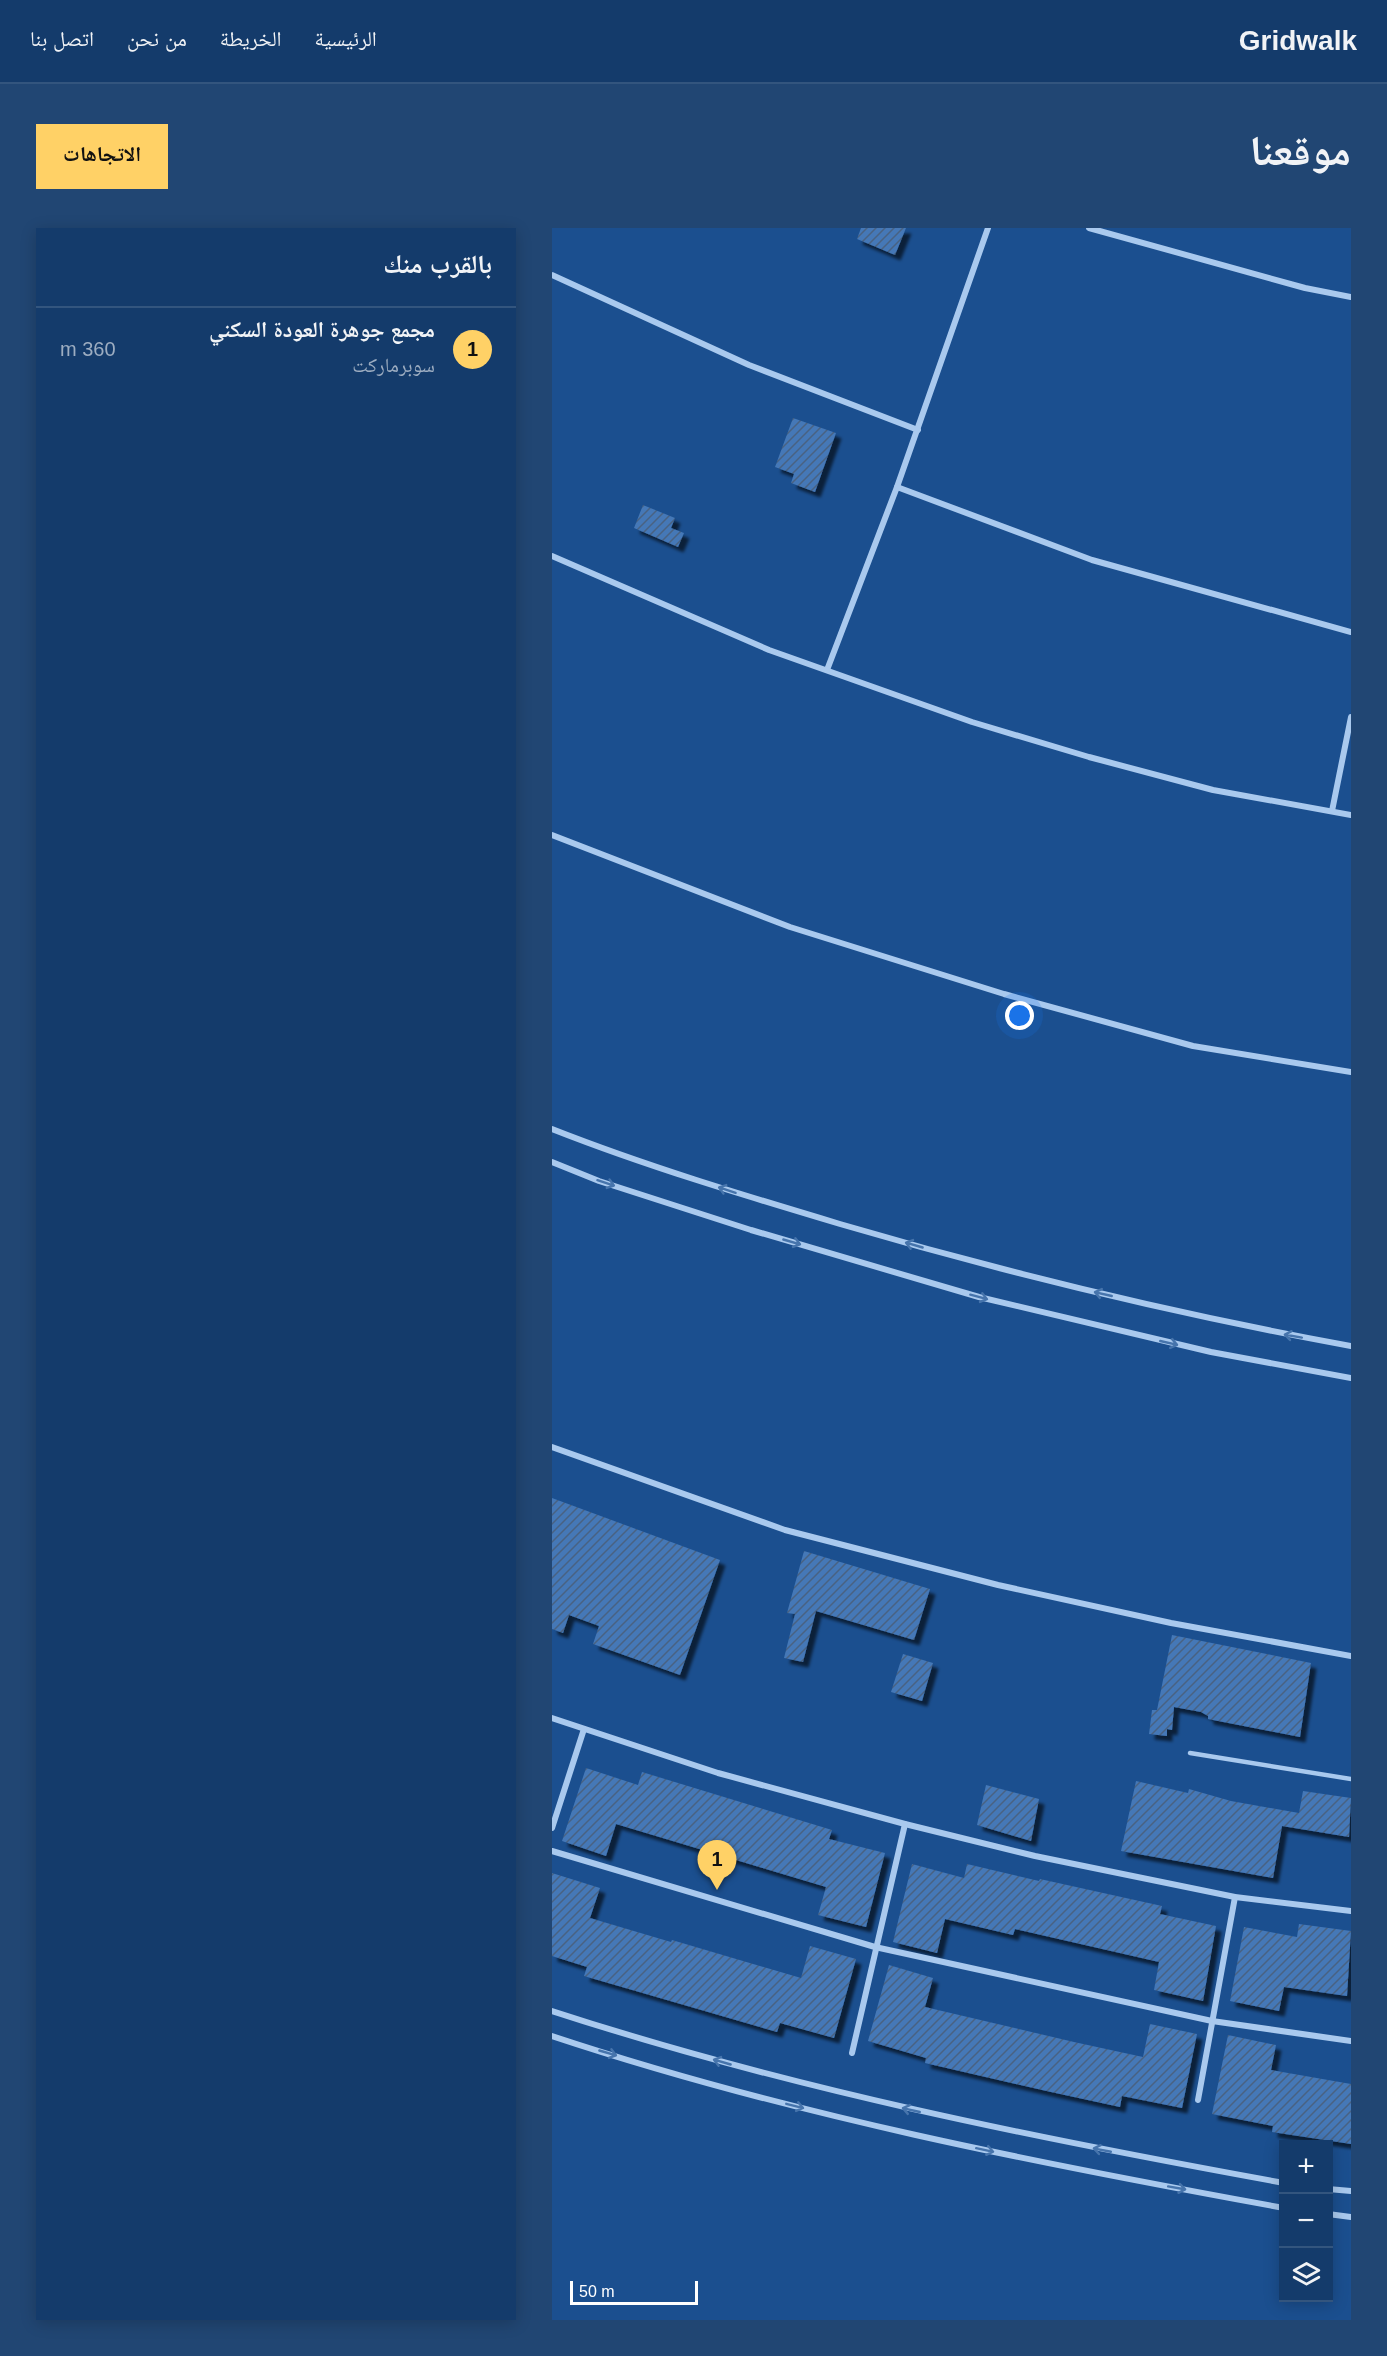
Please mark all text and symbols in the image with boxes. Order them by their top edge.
text: Gridwalk [1239,25,1357,56]
text: اتصل بنا [30,27,94,50]
text: من نحن [127,27,187,50]
text: الخريطة [220,27,282,50]
text: الرئيسية [315,27,377,50]
button: الاتجاهات [36,124,168,189]
text: موقعنا [1250,127,1351,174]
text: بالقرب منك [383,249,492,279]
text: مجمع جوهرة العودة السكني [209,317,435,342]
text: 360 m [60,338,116,360]
text: 1 [467,338,478,360]
text: سوبرماركت [352,354,435,376]
your location [1005,1001,1034,1030]
one-way arrow [596,1179,615,1190]
one-way arrow [718,1183,737,1194]
one-way arrow [782,1237,801,1248]
one-way arrow [905,1239,924,1250]
one-way arrow [1094,1288,1113,1300]
one-way arrow [970,1292,989,1303]
one-way arrow [1284,1330,1304,1341]
one-way arrow [1159,1337,1178,1349]
pin: 1 [698,1840,736,1890]
one-way arrow [598,2048,617,2059]
one-way arrow [713,2056,732,2067]
one-way arrow [786,2100,805,2112]
one-way arrow [902,2104,921,2116]
map controls [1279,2140,1333,2302]
button: + [1279,2140,1333,2194]
one-way arrow [1093,2144,1112,2155]
one-way arrow [976,2145,995,2157]
one-way arrow [1166,2183,1186,2194]
button: − [1279,2194,1333,2248]
button: layers [1279,2248,1333,2302]
scale bar [570,2278,698,2306]
text: 50 m [579,2283,615,2300]

